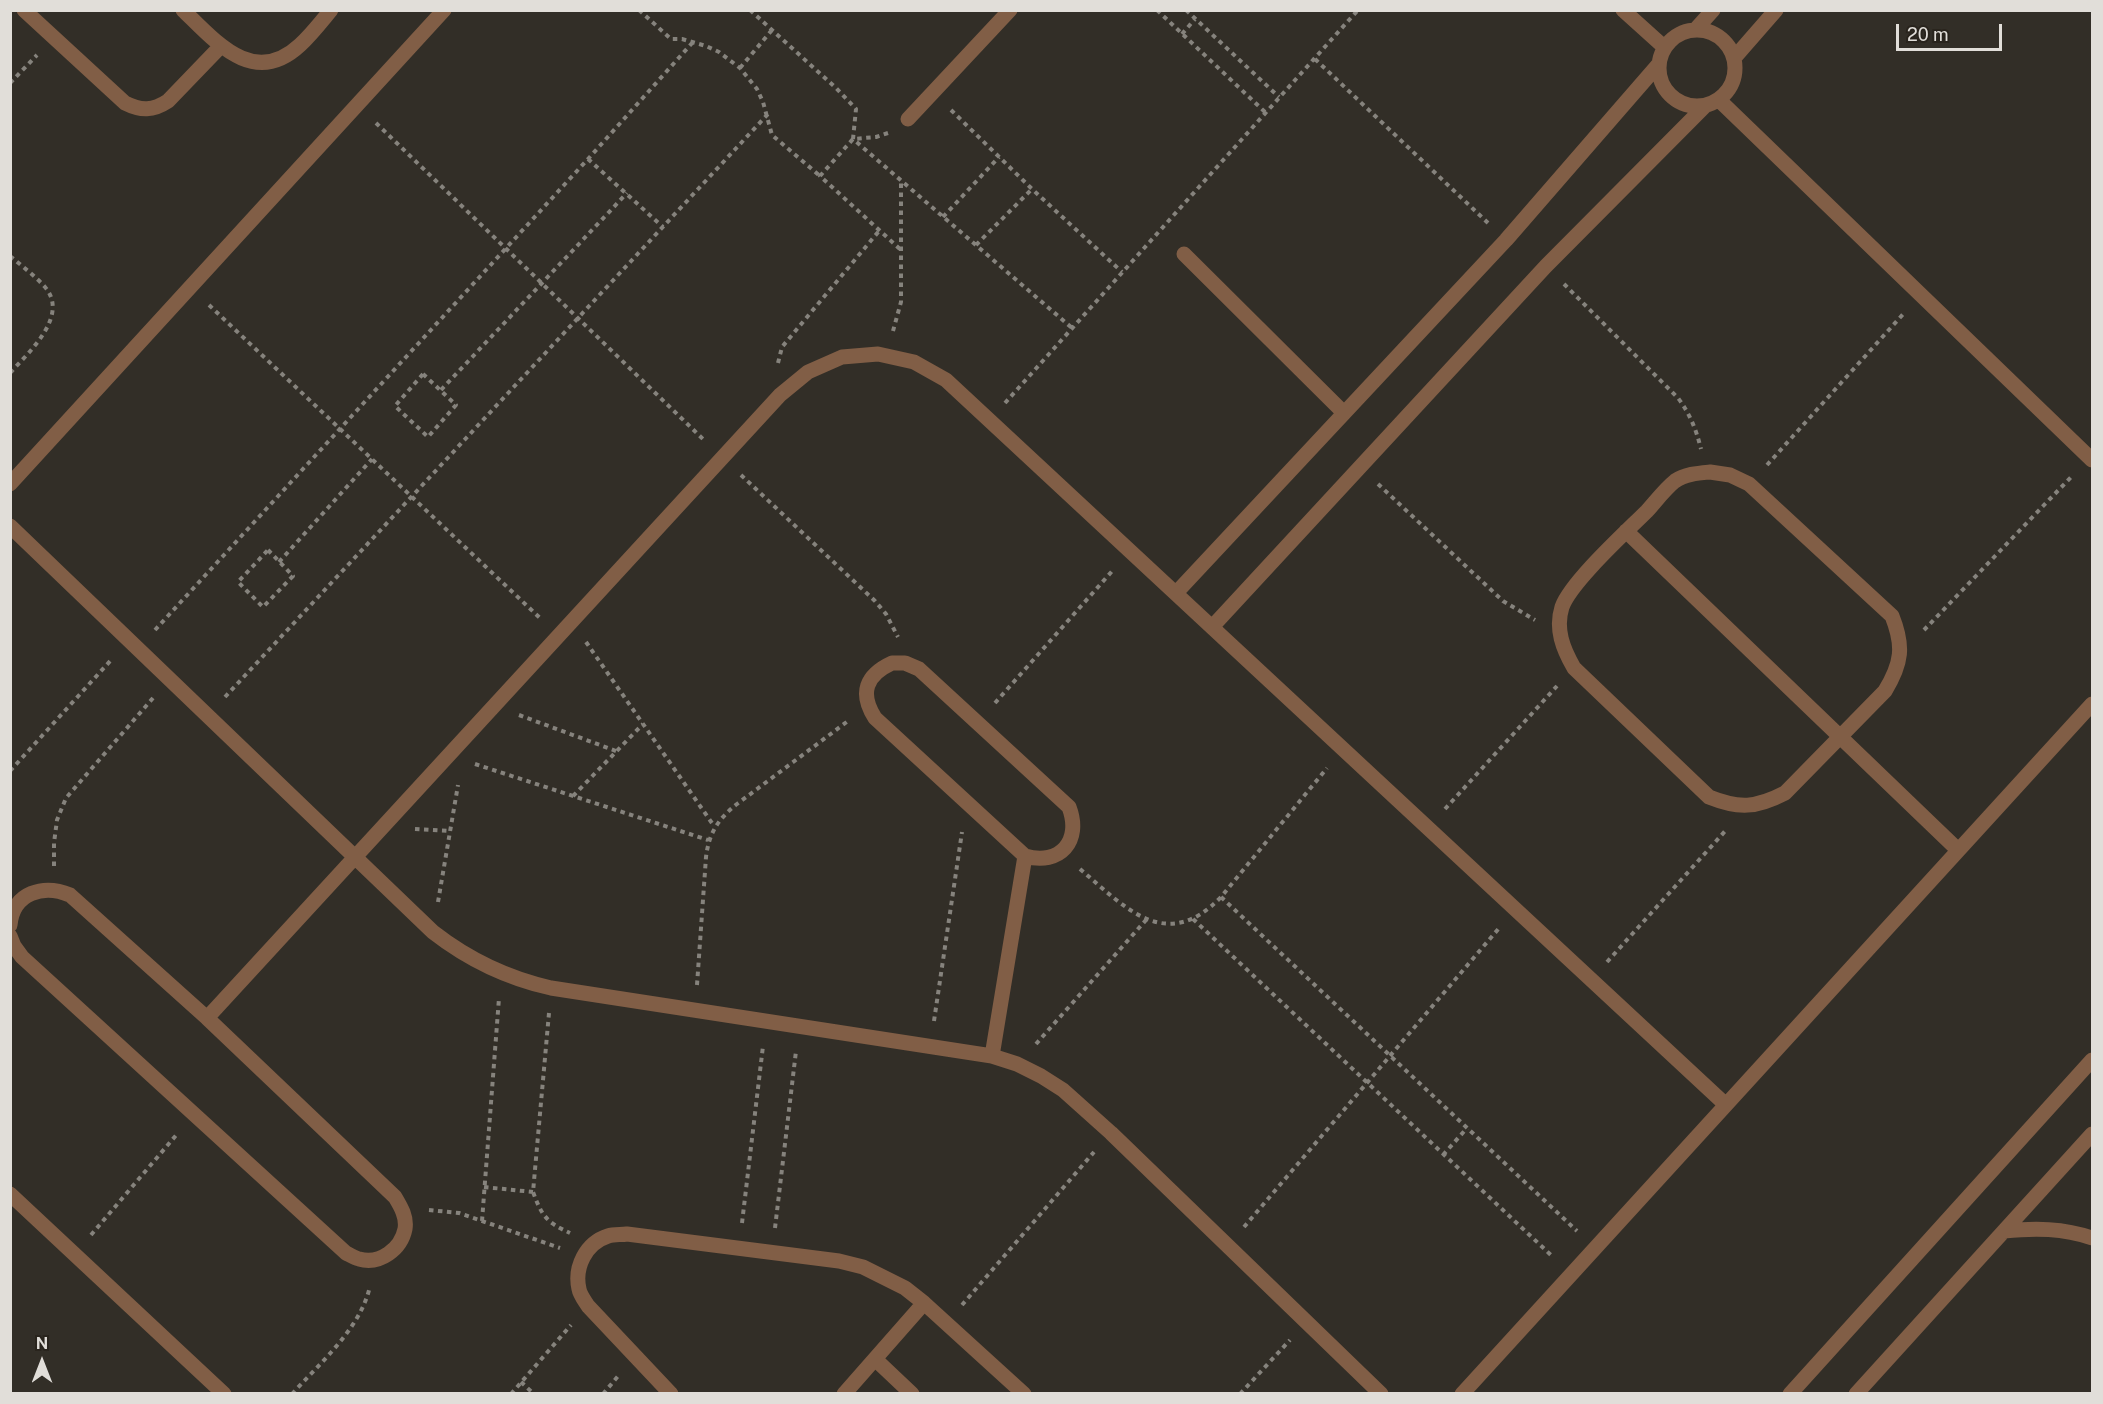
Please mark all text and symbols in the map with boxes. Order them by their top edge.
scale bar [1899,12,2006,50]
text: 20 m [1907,24,1949,45]
north arrow [12,1332,72,1392]
text: N [36,1334,48,1353]

